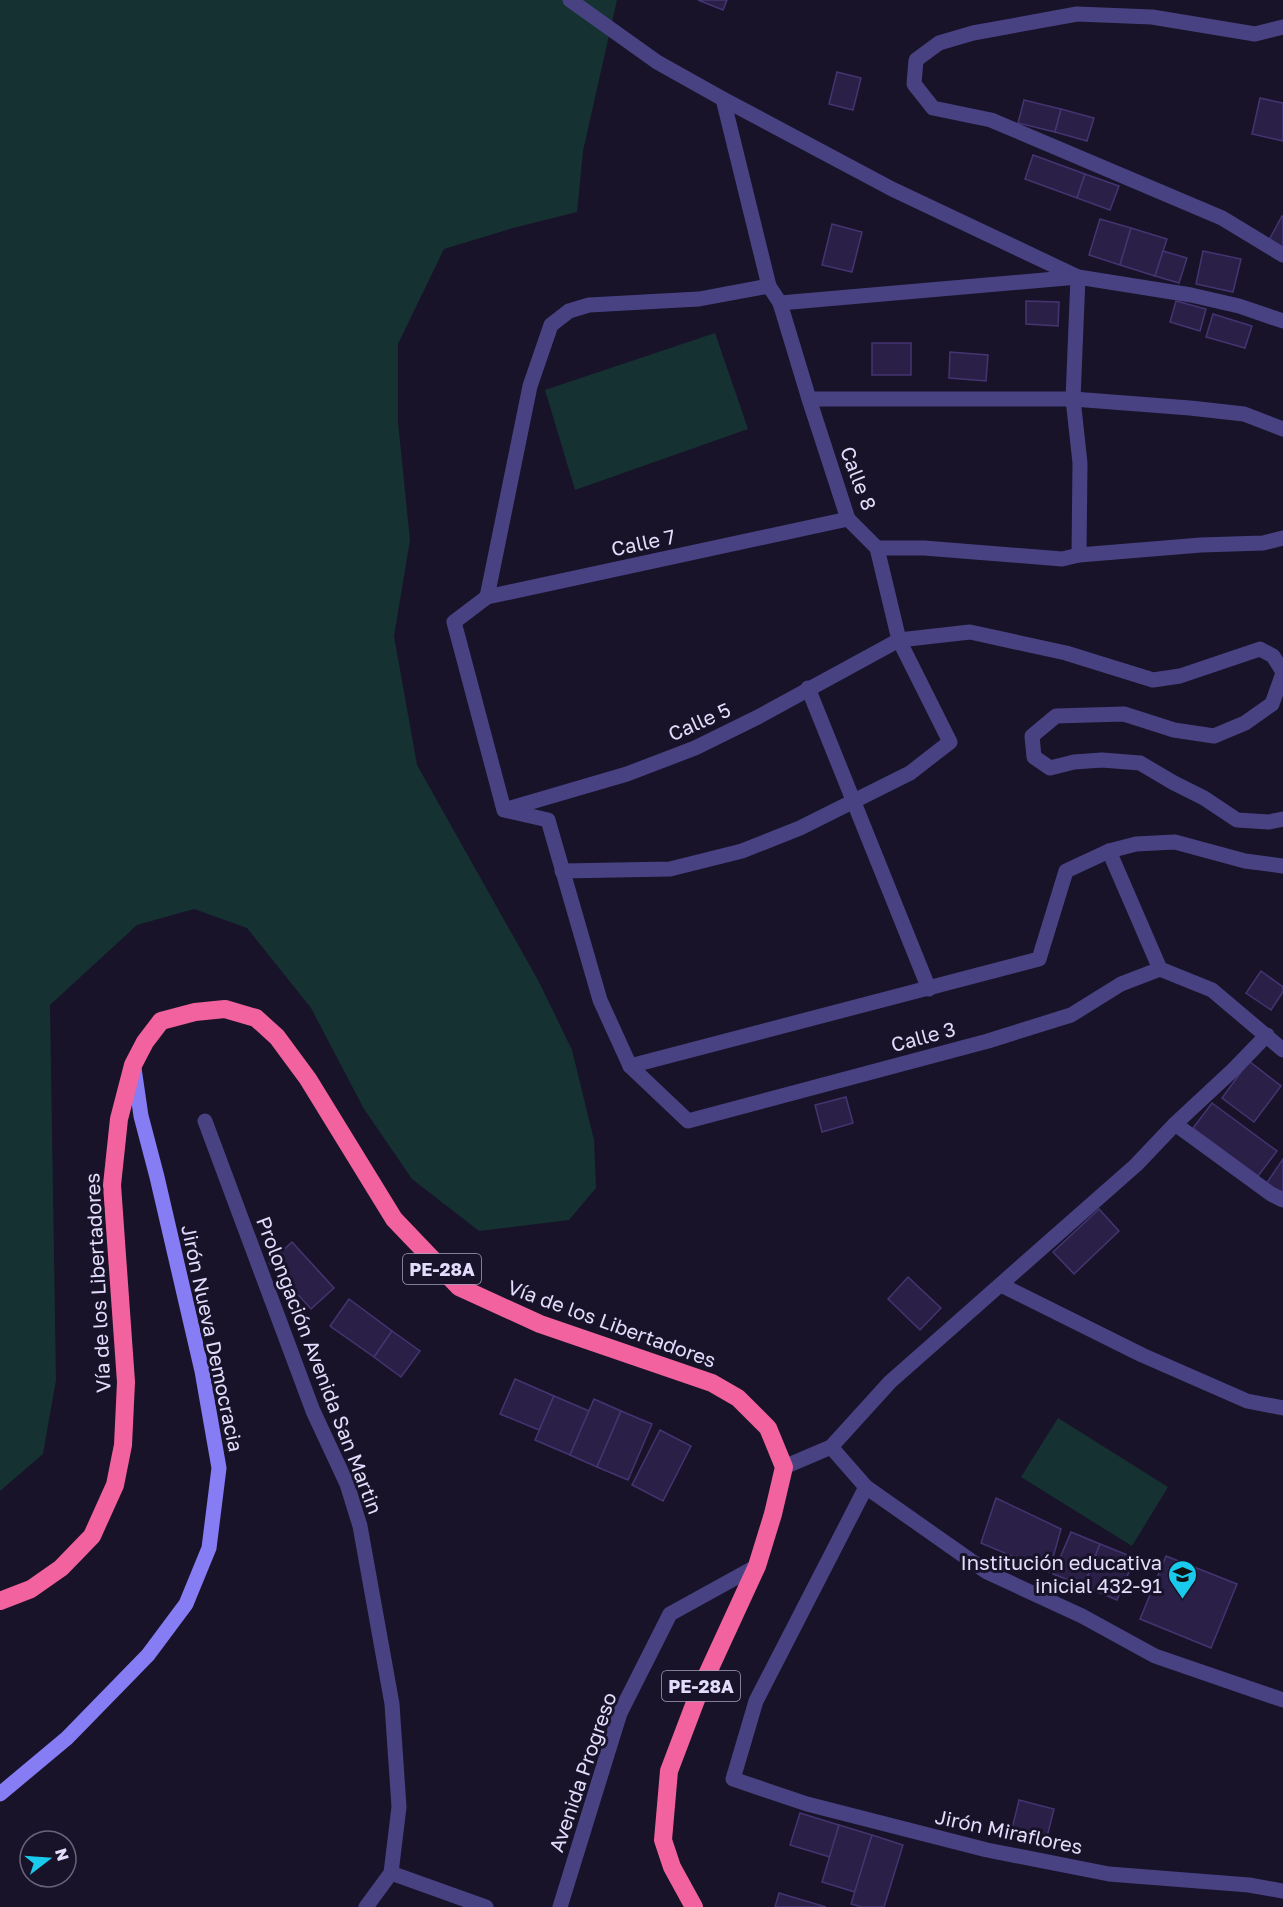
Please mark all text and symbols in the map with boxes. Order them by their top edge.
street label: Calle 8 [836,443,882,513]
street label: Calle 7 [609,524,677,560]
street label: Calle 5 [664,697,734,745]
street label: Calle 3 [888,1016,958,1056]
street label: Vía de los Libertadores [79,1173,115,1393]
street label: Prolongación Avenida San Martin [252,1213,388,1517]
street label: Jirón Nueva Democracia [177,1222,249,1454]
road number: PE-28A [403,1254,481,1284]
street label: Vía de los Libertadores [505,1274,719,1372]
place label: Institución educativa inicial 432-91 [961,1550,1162,1597]
school or university icon: Institución educativa inicial 432-91 [1167,1558,1199,1600]
road number: PE-28A [662,1671,740,1701]
street label: Avenida Progreso [543,1689,621,1855]
street label: Jirón Miraflores [933,1804,1085,1858]
north arrow [18,1829,78,1889]
text: N [51,1846,74,1863]

